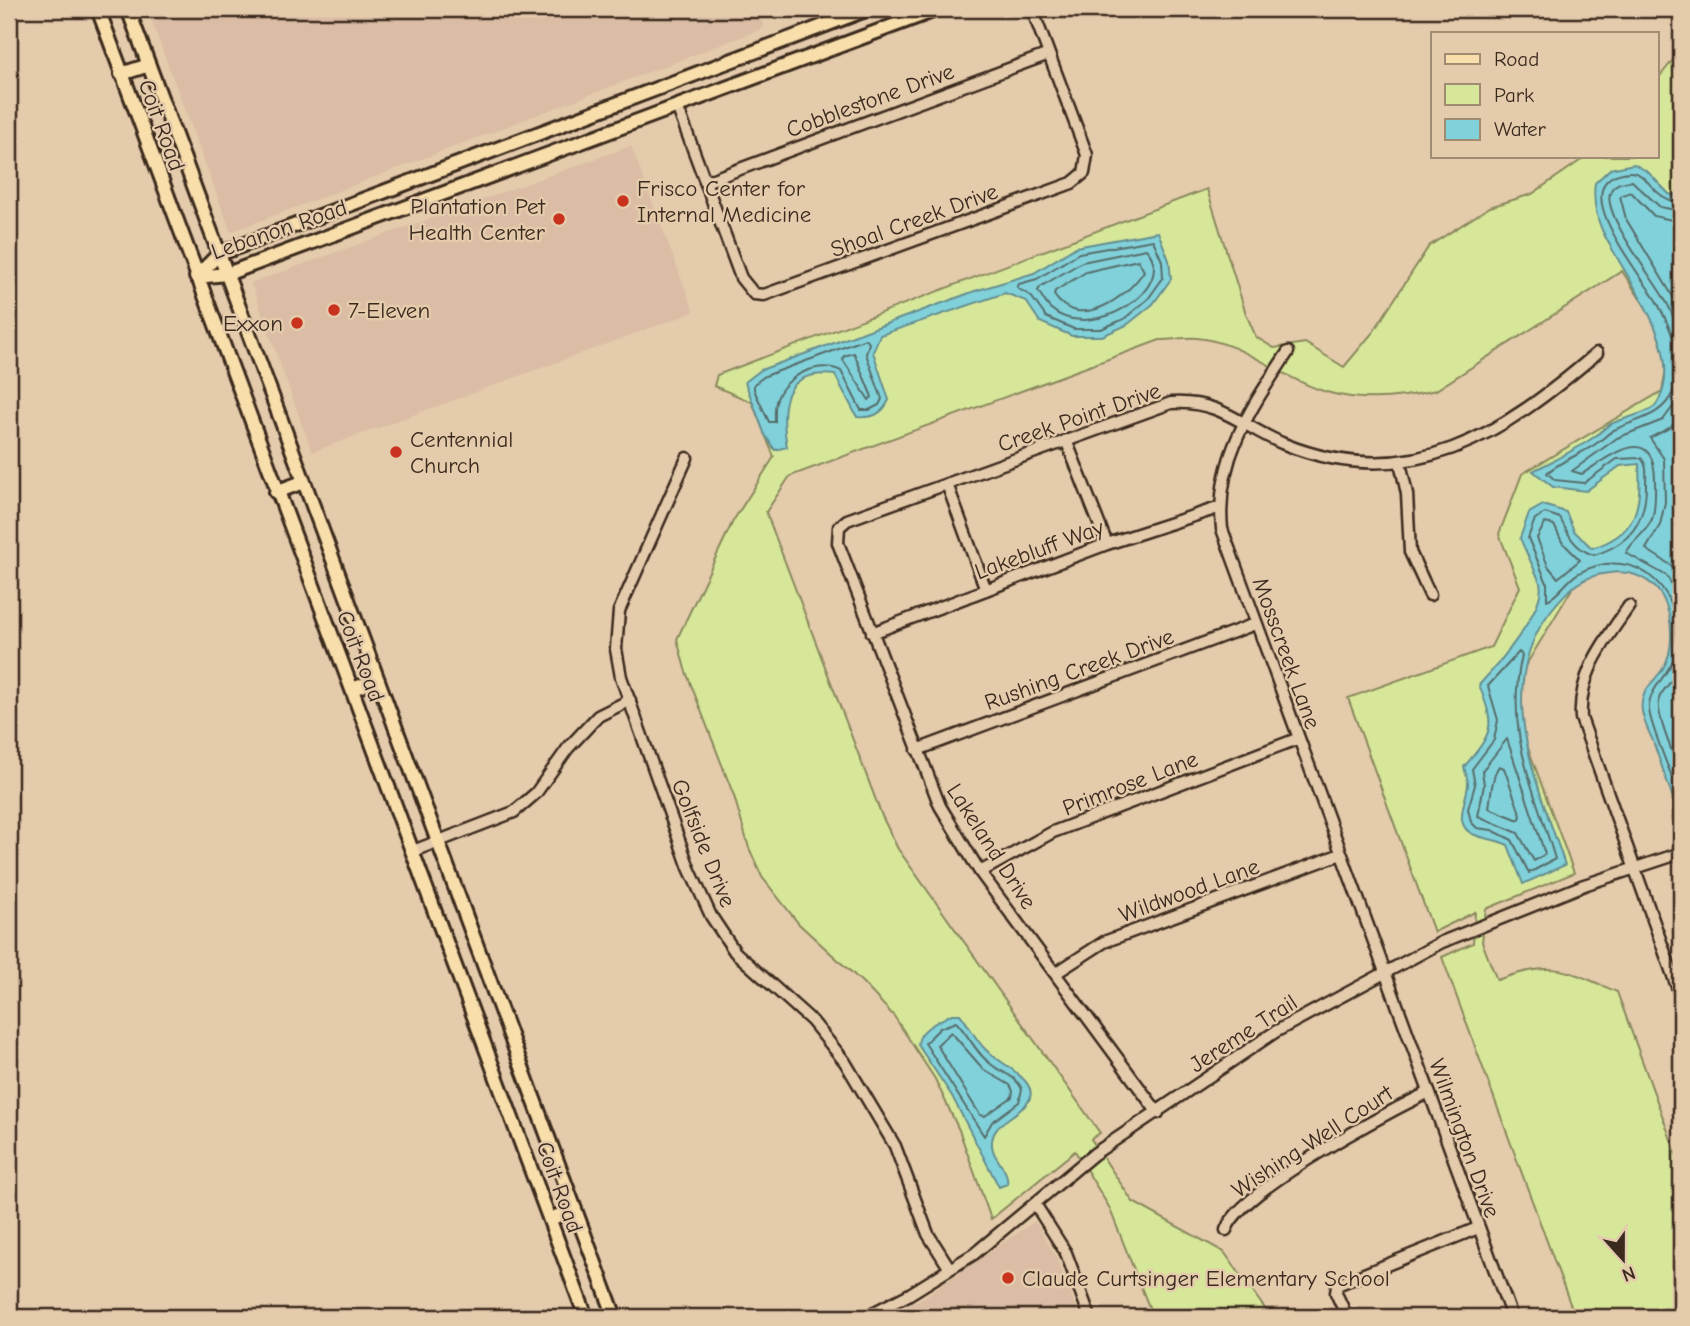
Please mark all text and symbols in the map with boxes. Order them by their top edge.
legend [1431,32,1658,158]
text: Road [1494,47,1539,71]
street label: Cobblestone Drive [783,58,958,143]
street label: Coit Road [133,76,191,175]
text: Park [1494,83,1534,107]
text: Water [1494,117,1547,141]
place label: Frisco Center for Internal Medicine [637,175,811,228]
street label: Shoal Creek Drive [827,178,1001,263]
place label: Plantation Pet Health Center [408,193,546,246]
marker: Frisco Center for Internal Medicine [615,193,631,209]
street label: Lebanon Road [208,194,351,265]
marker: Plantation Pet Health Center [551,211,567,227]
place label: 7-Eleven [348,297,430,324]
marker: 7-Eleven [326,302,342,318]
place label: Exxon [223,310,283,337]
marker: Exxon [289,315,305,331]
street label: Creek Point Drive [994,377,1164,458]
place label: Centennial Church [410,426,513,479]
marker: Centennial Church [388,444,404,460]
street label: Lakebluff Way [971,513,1108,585]
street label: Mosscreek Lane [1247,574,1326,733]
street label: Coit Road [331,607,390,706]
street label: Rushing Creek Drive [981,623,1177,716]
street label: Primrose Lane [1059,745,1202,822]
street label: Golfside Drive [666,775,741,911]
street label: Lakeland Drive [941,778,1042,914]
street label: Wildwood Lane [1115,853,1263,928]
street label: Jereme Trail [1184,989,1302,1078]
street label: Wilmington Drive [1423,1055,1506,1221]
street label: Wishing Well Court [1227,1079,1399,1203]
street label: Coit Road [531,1138,589,1237]
north arrow [1588,1224,1658,1294]
text: N [1619,1261,1638,1286]
place label: Claude Curtsinger Elementary School [1022,1265,1390,1292]
marker: Claude Curtsinger Elementary School [1000,1270,1016,1286]

